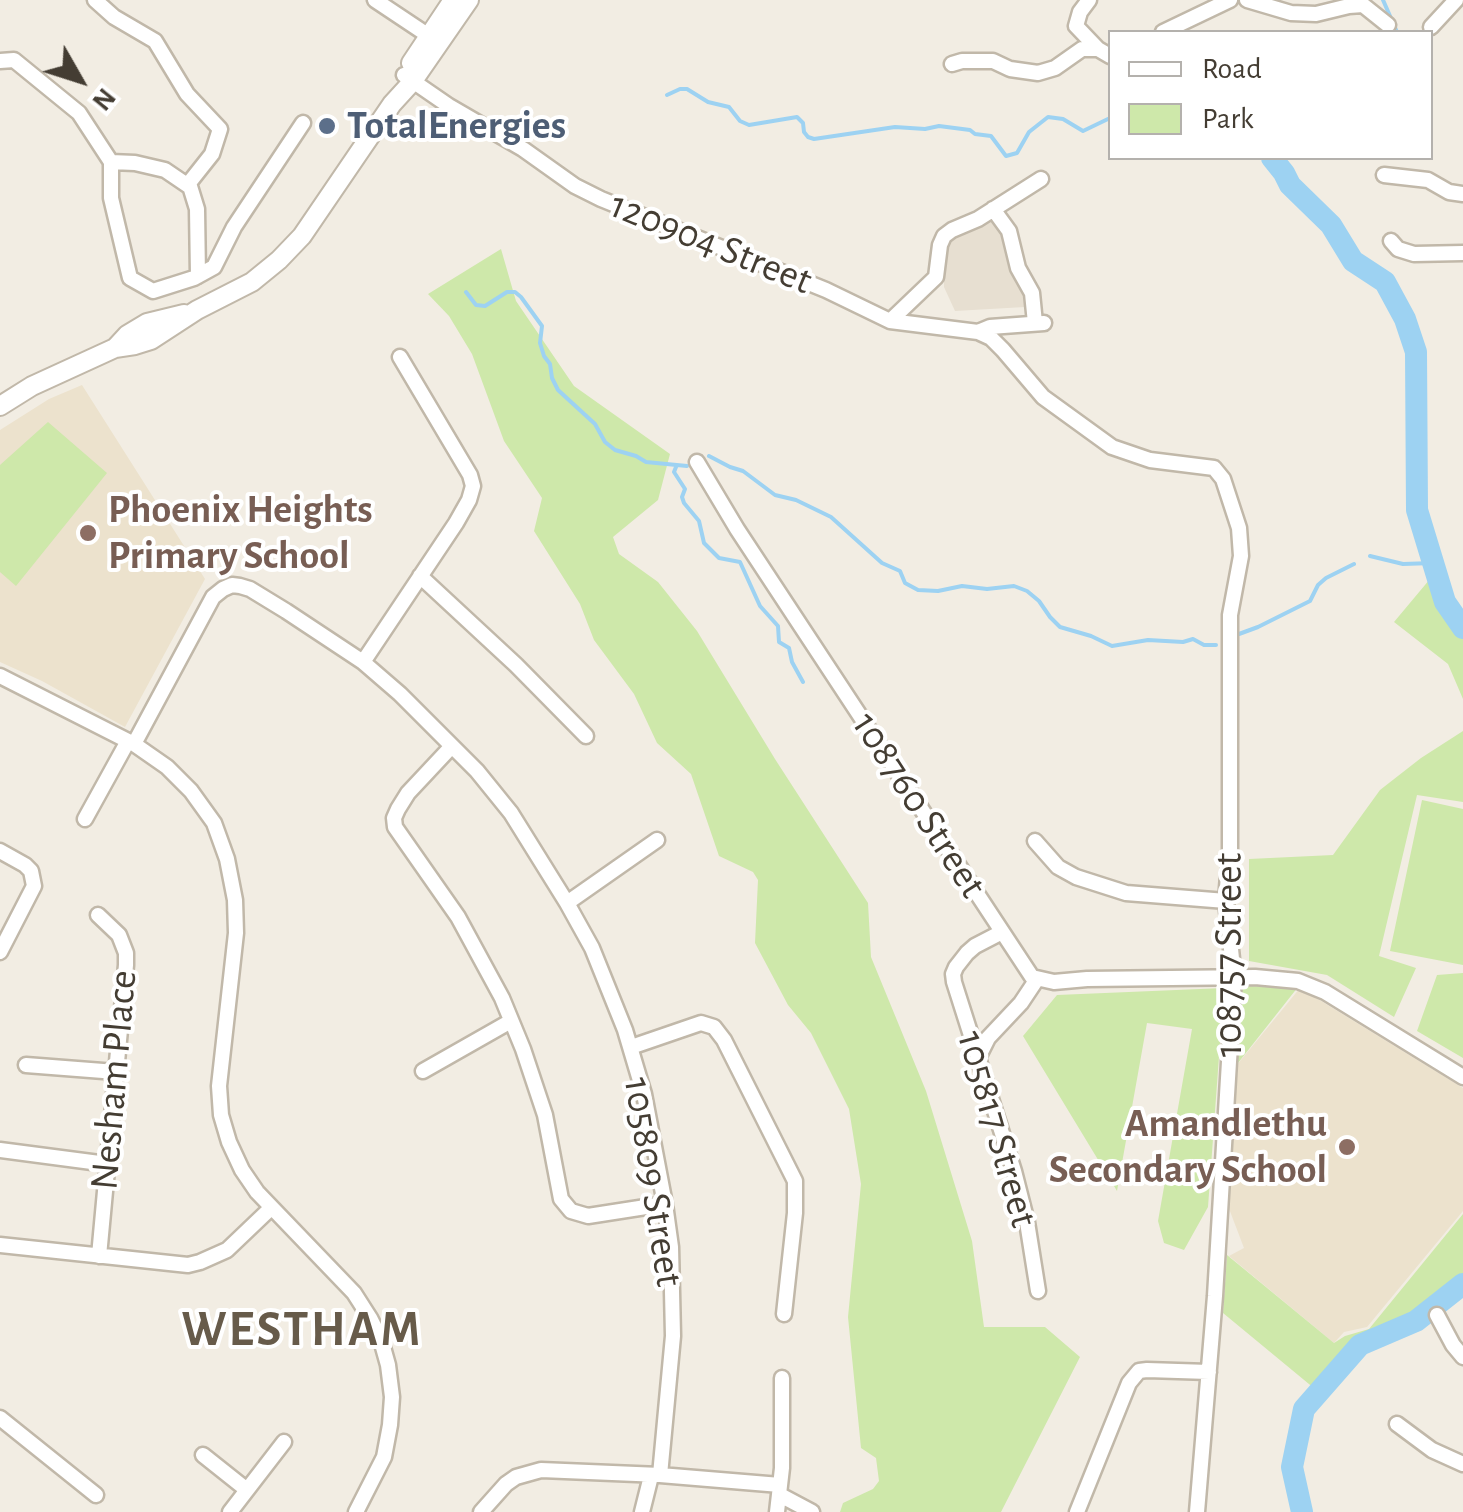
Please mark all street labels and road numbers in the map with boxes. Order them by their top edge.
street label: 120904 Street [603,181,819,305]
street label: 108760 Street [841,703,997,907]
street label: 108757 Street [1205,853,1253,1057]
street label: Nesham Place [80,968,148,1192]
street label: 105817 Street [946,1025,1048,1233]
street label: 105809 Street [613,1074,693,1290]

